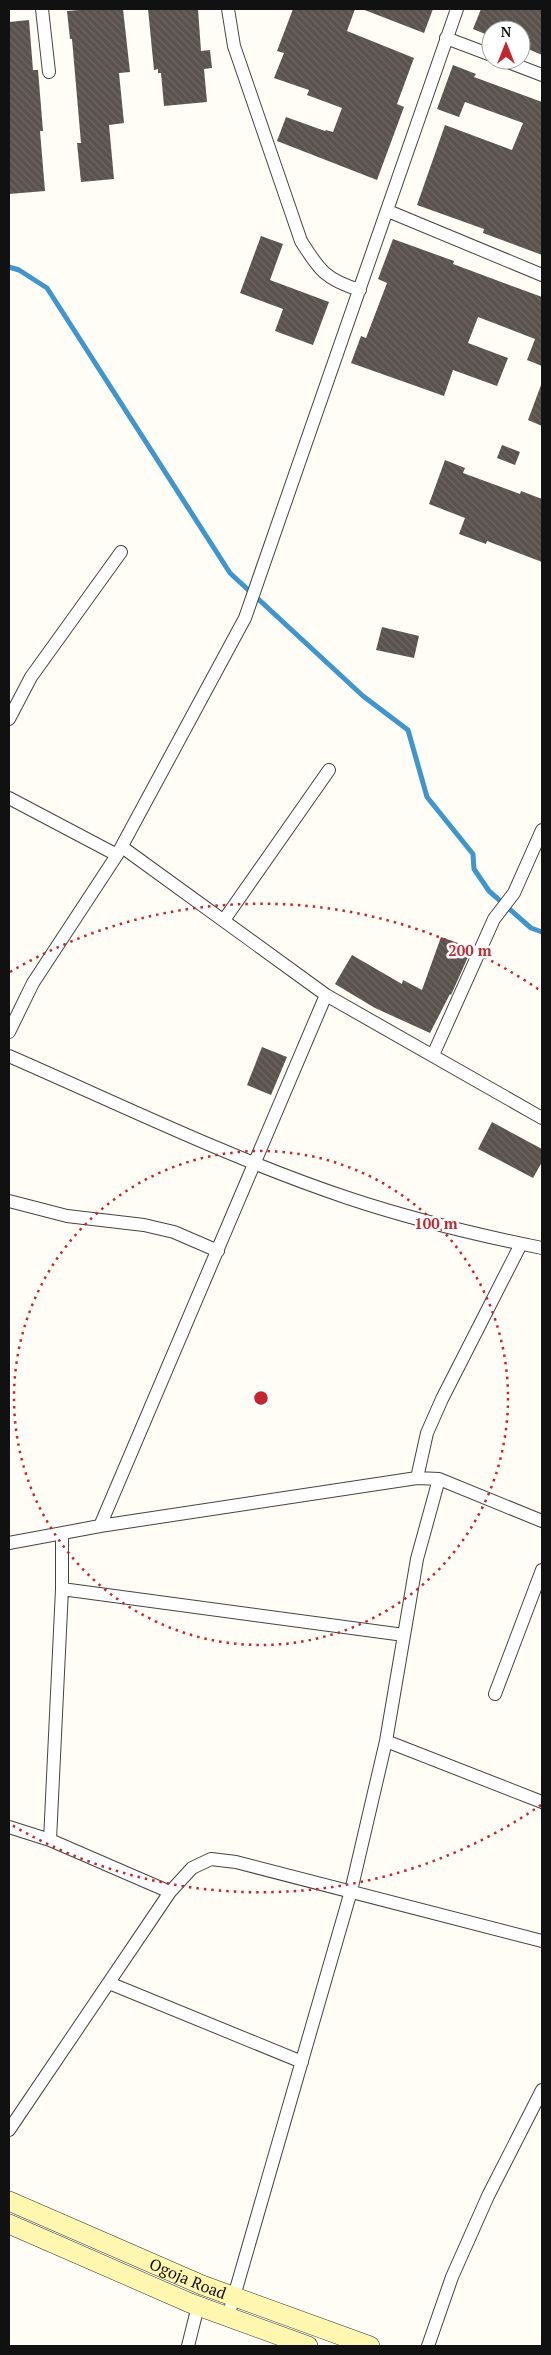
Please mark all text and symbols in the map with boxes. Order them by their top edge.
north arrow [481,20,531,70]
text: N [501,22,512,41]
text: 200 m [448,940,492,960]
text: 100 m [414,1213,458,1233]
centre of rings [252,1389,270,1407]
street label: Ogoja Road [146,2252,230,2304]

